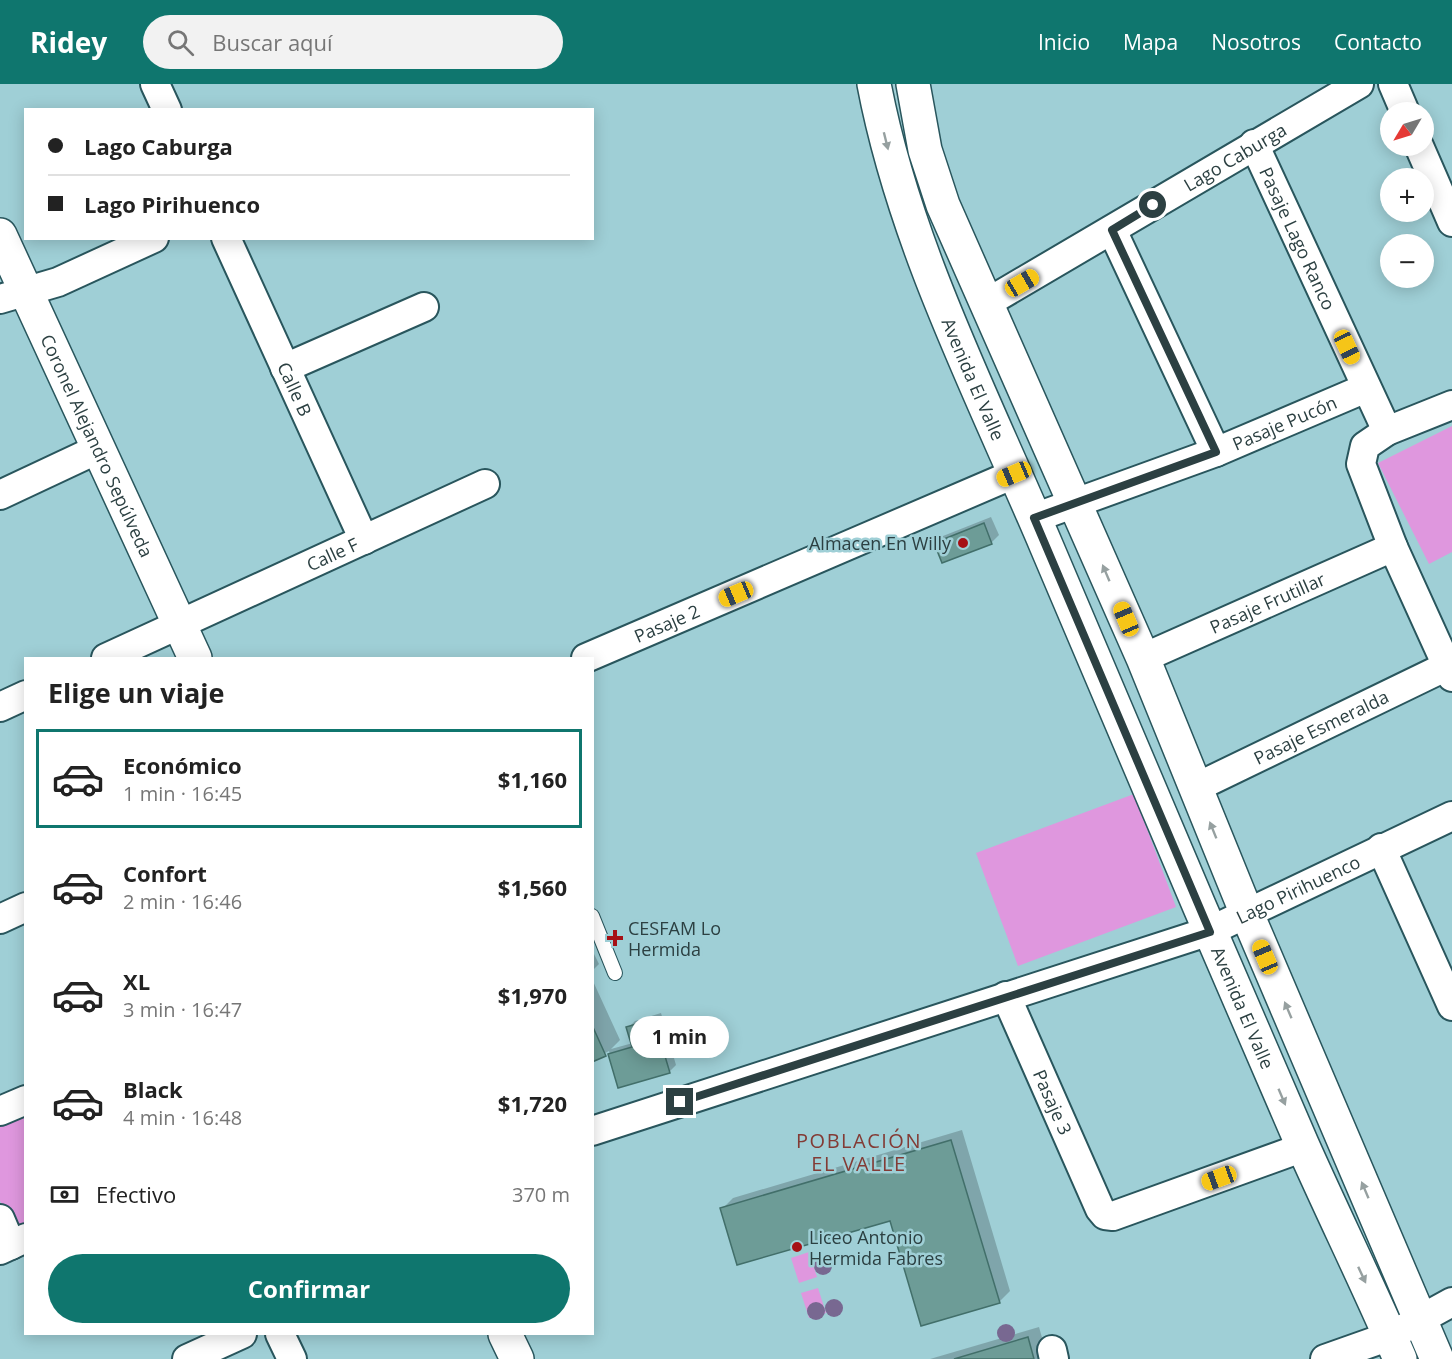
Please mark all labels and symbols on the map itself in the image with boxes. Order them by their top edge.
north arrow [1380,102,1434,156]
street label: Lago Caburga [1179,117,1291,197]
one-way arrow [881,132,891,151]
street label: Pasaje Lago Ranco [1254,163,1341,314]
route start [1139,191,1166,218]
car [1002,266,1042,300]
street label: Avenida El Valle [937,314,1011,444]
car [1331,327,1363,367]
street label: Coronel Alejandro Sepúlveda [35,330,159,561]
street label: Calle B [272,358,318,420]
street label: Pasaje Pucón [1229,390,1340,456]
car [994,459,1034,489]
place label: Almacen En Willy [809,531,952,555]
street label: Calle F [302,532,362,576]
marker: Almacen En Willy [956,536,970,550]
one-way arrow [1101,563,1111,581]
street label: Pasaje Frutillar [1206,566,1329,639]
car [716,579,756,609]
street label: Pasaje 2 [630,599,703,648]
car [1111,599,1141,639]
street label: Pasaje Esmeralda [1250,684,1392,770]
one-way arrow [1208,821,1218,839]
street label: Lago Pirihuenco [1232,849,1364,929]
place label: CESFAM Lo Hermida [628,916,721,961]
marker: CESFAM Lo Hermida [606,929,624,947]
car [1250,937,1280,977]
street label: Avenida El Valle [1206,943,1280,1073]
one-way arrow [1283,1001,1293,1019]
callout: 1 min [630,1015,730,1057]
street label: Pasaje 3 [1028,1066,1078,1139]
route end [666,1088,693,1115]
one-way arrow [1278,1088,1287,1106]
district label: POBLACIÓN EL VALLE [796,1127,922,1177]
car [1199,1163,1239,1193]
one-way arrow [1360,1180,1370,1198]
place label: Liceo Antonio Hermida Fabres [809,1225,943,1270]
marker: Liceo Antonio Hermida Fabres [790,1240,804,1254]
one-way arrow [1357,1266,1367,1284]

